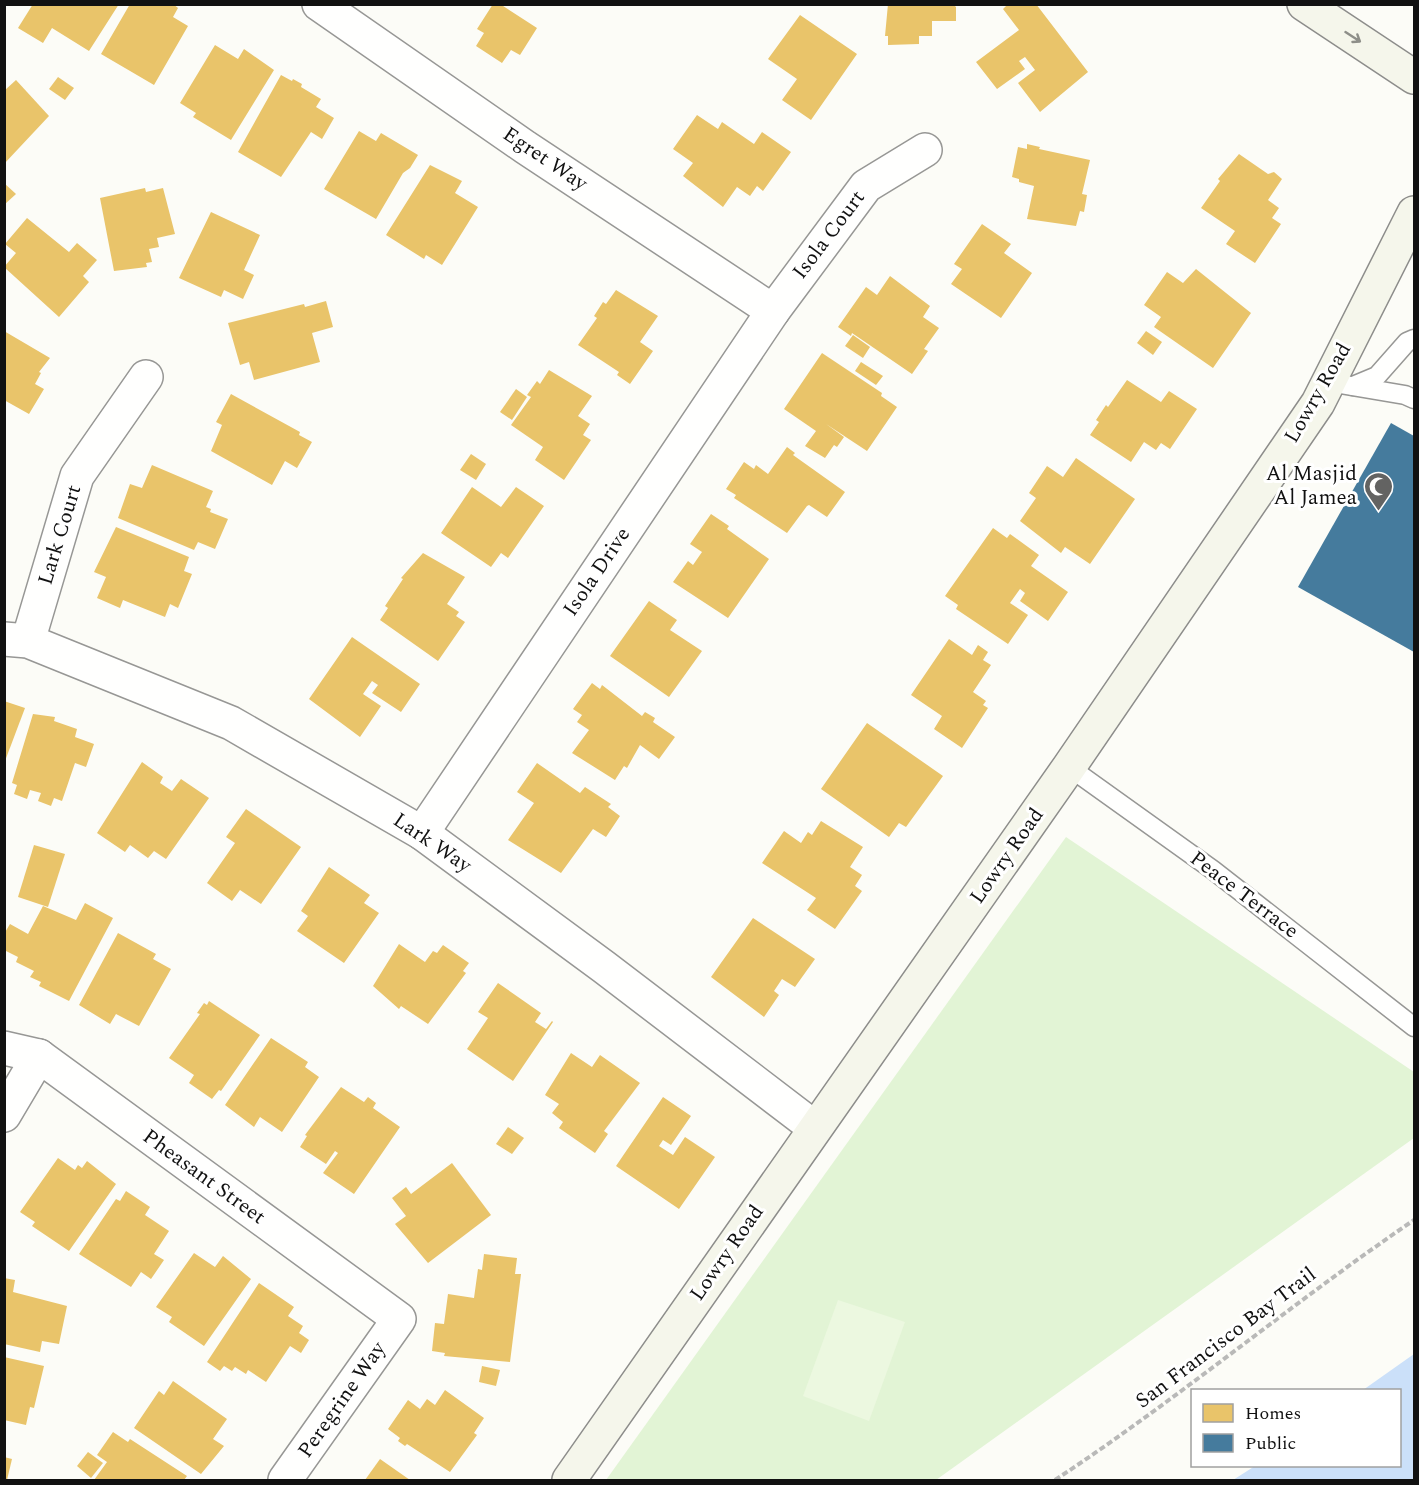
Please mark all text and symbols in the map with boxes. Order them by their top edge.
one-way arrow [1344,30,1361,43]
street label: Egret Way [496,119,595,200]
street label: Isola Court [785,184,873,286]
street label: Lowry Road [1276,337,1360,449]
place label: Al Masjid Al Jamea [1266,458,1358,514]
mosque icon: Al Masjid Al Jamea [1362,470,1394,512]
street label: Lark Court [30,481,90,589]
street label: Isola Drive [555,521,639,623]
street label: Lowry Road [962,801,1052,911]
street label: Lark Way [386,805,479,882]
street label: Peace Terrace [1183,843,1305,947]
street label: Pheasant Street [136,1121,272,1233]
street label: Lowry Road [682,1198,772,1308]
street label: San Francisco Bay Trail [1129,1259,1323,1417]
street label: Peregrine Way [290,1334,395,1465]
legend [1191,1389,1401,1467]
text: Homes [1245,1400,1301,1427]
text: Public [1245,1430,1296,1457]

